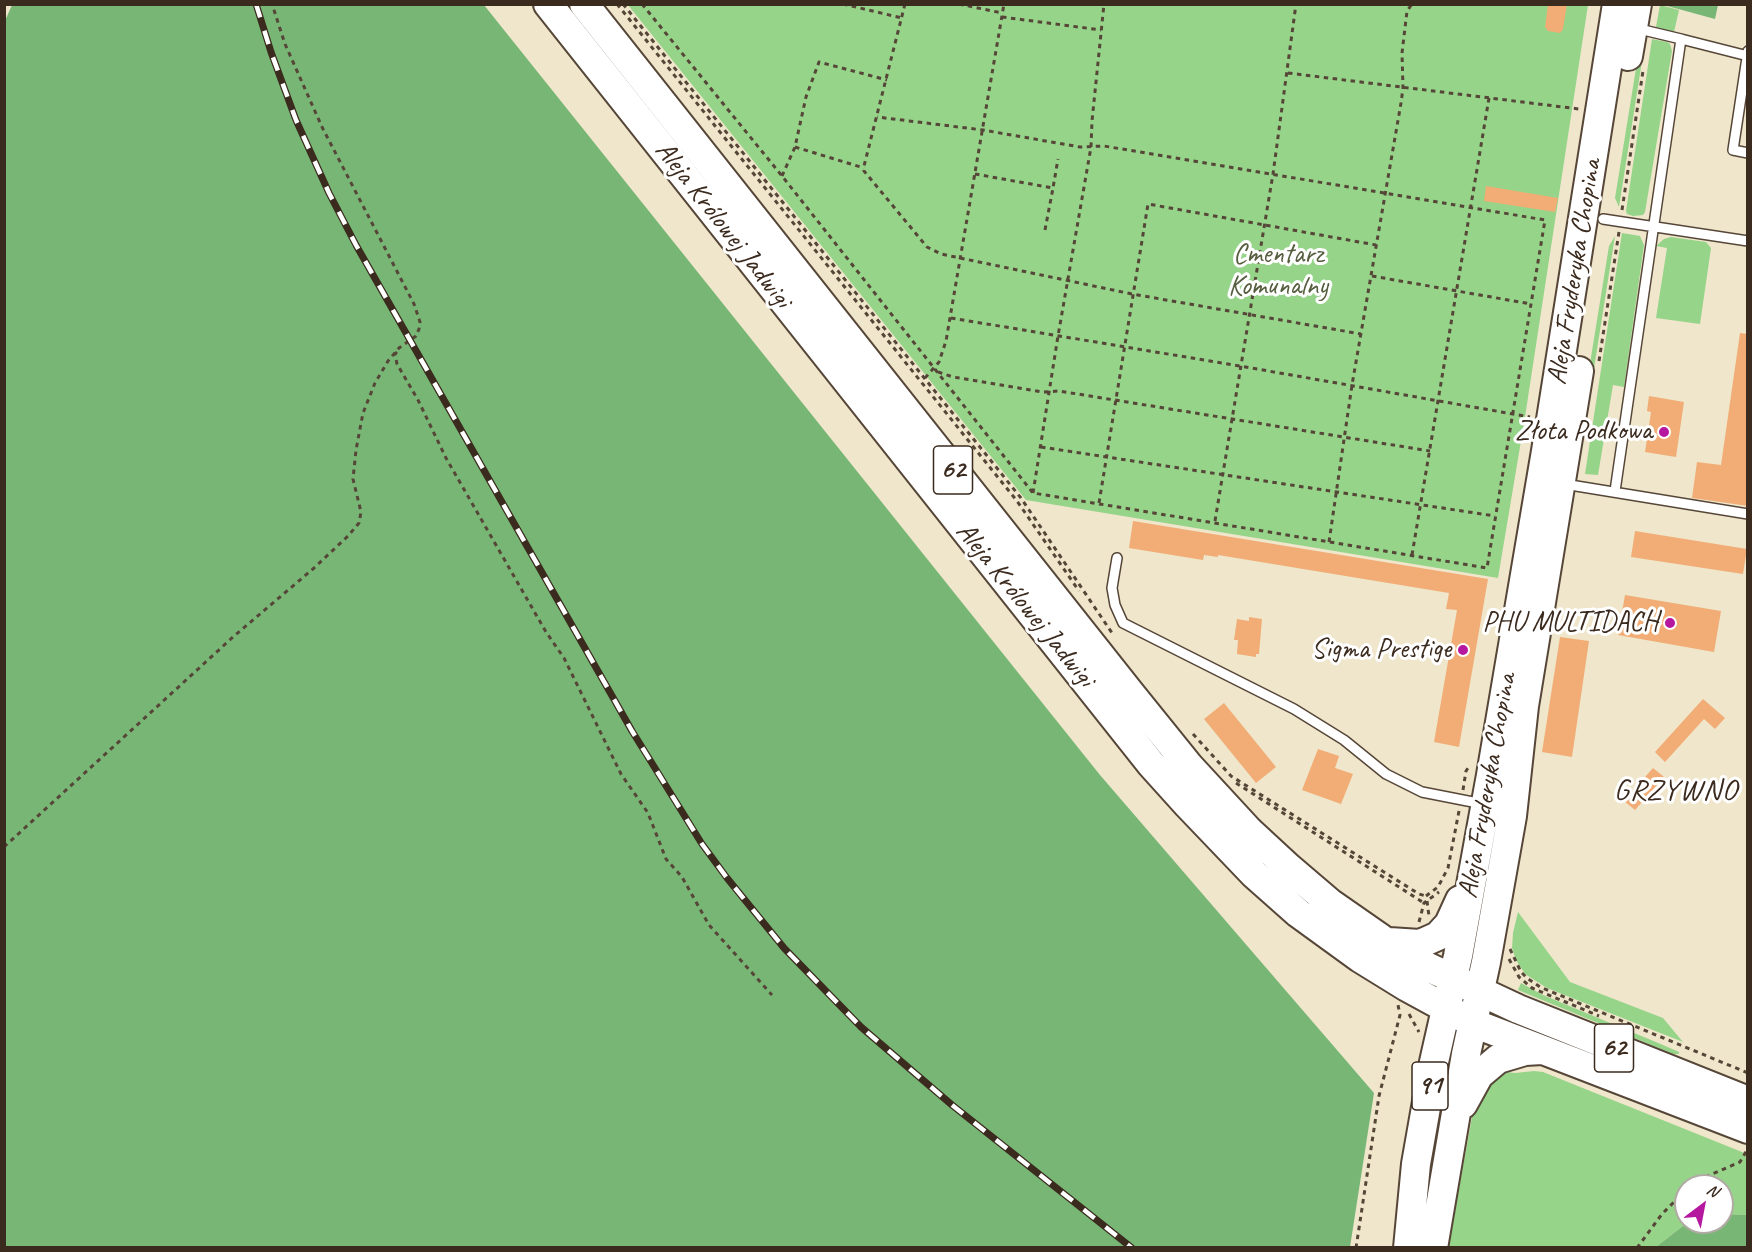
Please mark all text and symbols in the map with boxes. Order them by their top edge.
street label: Aleja Królowej Jadwigi [647,135,799,315]
street label: Aleja Fryderyka Chopina [1541,157,1609,387]
park label: Cmentarz Komunalny [1228,238,1328,304]
place label: Złota Podkowa [1515,415,1652,449]
marker: Złota Podkowa [1657,425,1671,439]
road number: 62 [934,446,972,494]
street label: Aleja Królowej Jadwigi [948,516,1102,694]
place label: PHU MULTIDACH [1483,606,1658,640]
marker: PHU MULTIDACH [1663,616,1677,630]
place label: Sigma Prestige [1311,633,1451,667]
marker: Sigma Prestige [1456,643,1470,657]
street label: Aleja Fryderyka Chopina [1452,671,1524,901]
district label: GRZYWNO [1614,773,1738,809]
road number: 62 [1594,1024,1634,1072]
road number: 91 [1412,1062,1448,1110]
north arrow [1674,1174,1734,1234]
text: N [1703,1179,1722,1202]

